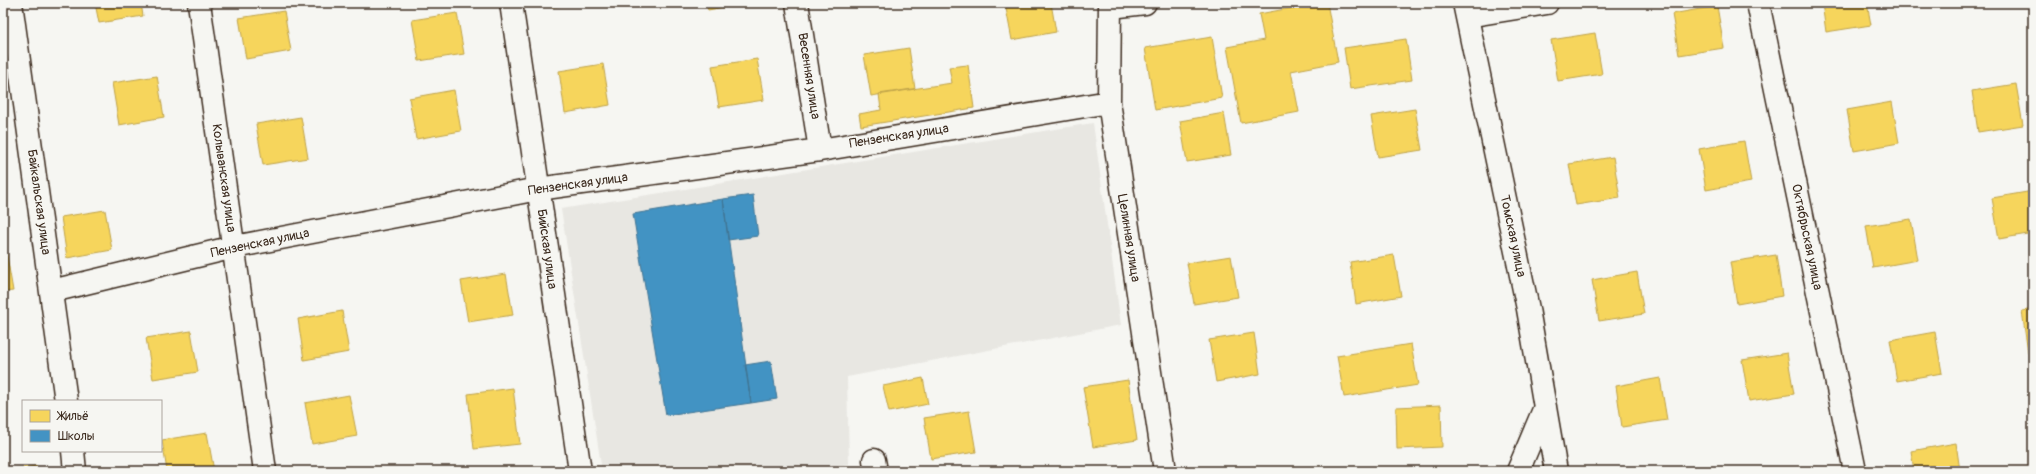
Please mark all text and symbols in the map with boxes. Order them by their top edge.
street label: Весенняя улица [794,32,824,120]
street label: Пензенская улица [848,120,950,152]
street label: Колыванская улица [208,123,240,233]
street label: Байкальская улица [24,148,54,256]
street label: Пензенская улица [527,169,629,199]
street label: Октябрьская улица [1788,183,1826,291]
street label: Целинная улица [1114,193,1144,283]
street label: Томская улица [1497,194,1529,278]
street label: Бийская улица [533,208,561,290]
street label: Пензенская улица [209,225,311,261]
legend [22,400,162,452]
text: Жильё [56,409,89,424]
text: Школы [58,429,95,444]

